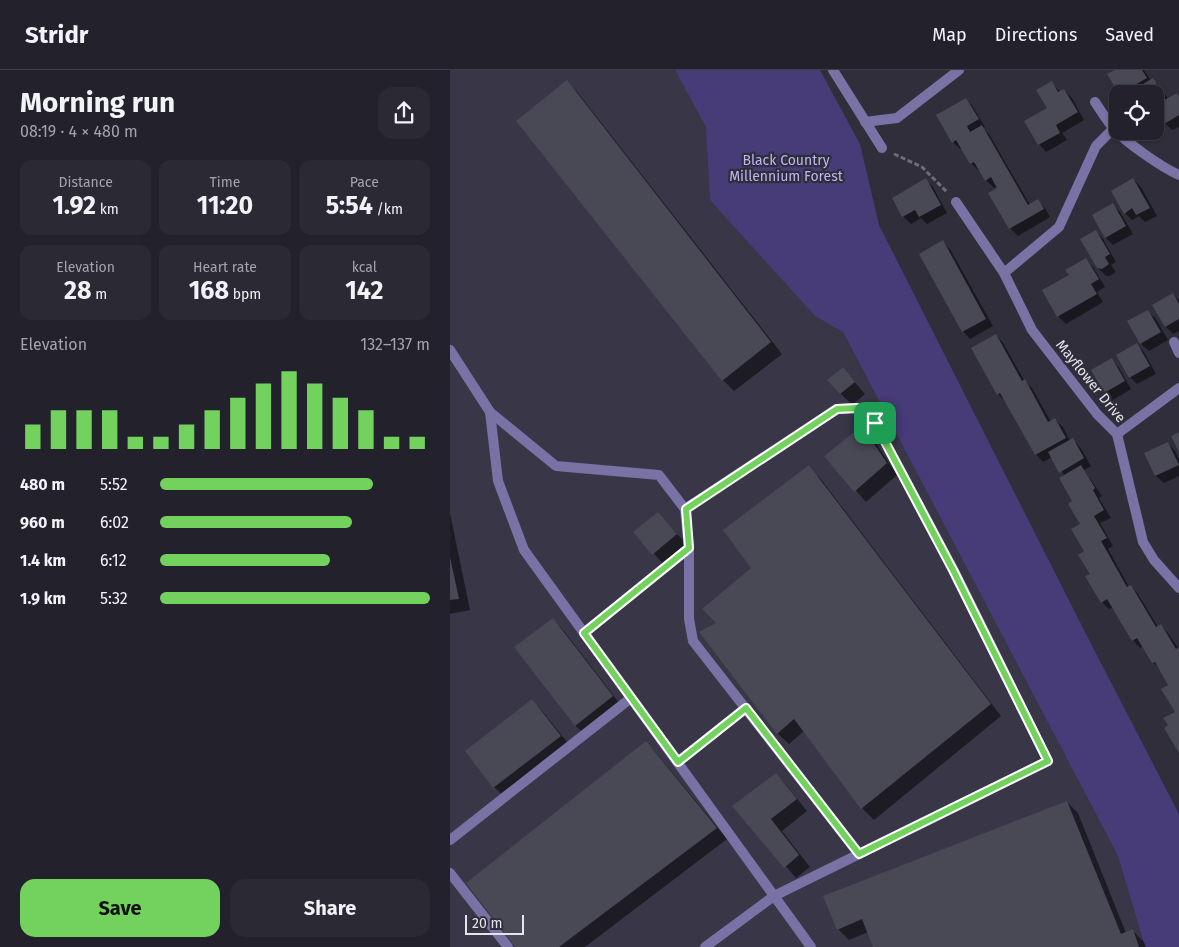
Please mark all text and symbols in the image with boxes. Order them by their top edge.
text: Stridr [25,21,88,49]
text: Map [932,24,967,46]
text: Directions [995,24,1077,46]
text: Saved [1105,24,1154,46]
map controls [1109,85,1164,140]
button: locate [1109,85,1164,140]
text: Morning run [20,86,175,119]
button: share [378,87,430,139]
text: 08:19 · 4 × 480 m [20,122,138,141]
park label: Black Country Millennium Forest [729,152,844,185]
text: Distance [59,174,113,191]
text: Time [210,174,240,191]
text: Pace [350,174,379,191]
text: 1.92 [52,191,96,221]
text: 11:20 [197,191,253,221]
text: 5:54 [326,191,373,221]
text: km [96,201,119,218]
text: /km [373,201,403,218]
text: Elevation [56,259,115,276]
text: Heart rate [193,259,257,276]
text: kcal [352,259,377,276]
text: 28 [64,276,92,306]
text: 168 [189,276,229,306]
text: 142 [345,276,383,306]
text: m [92,286,107,303]
text: bpm [229,286,261,303]
text: Elevation [20,335,87,354]
text: 132–137 m [360,335,430,354]
street label: Mayflower Drive [1052,337,1129,426]
pin [854,402,896,444]
icon: arrive [861,409,889,437]
text: 480 m [20,475,65,494]
text: 5:52 [100,475,128,494]
text: 960 m [20,513,65,532]
text: 6:02 [100,513,129,532]
text: 1.4 km [20,551,66,570]
text: 6:12 [100,551,127,570]
text: 1.9 km [20,589,66,608]
text: 5:32 [100,589,128,608]
button: Save [20,879,220,937]
button: Share [230,879,430,937]
scale bar [465,912,524,935]
text: 20 m [472,915,502,932]

